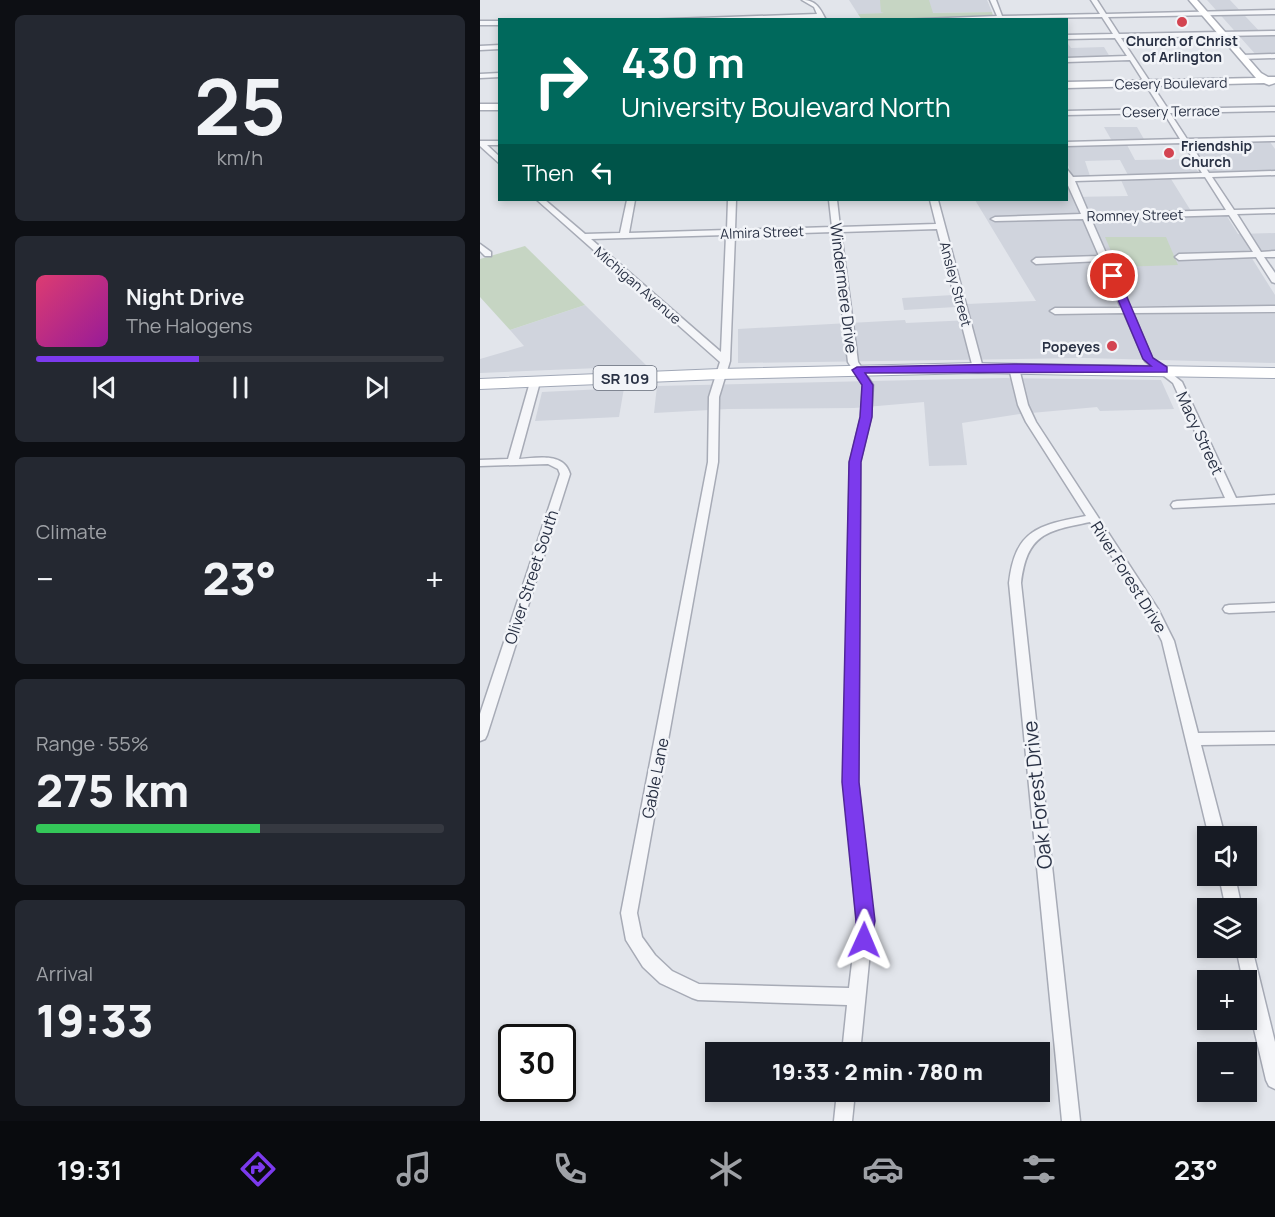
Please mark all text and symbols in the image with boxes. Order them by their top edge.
marker: Church of Christ of Arlington [1175,15,1189,29]
place label: Church of Christ of Arlington [1126,31,1238,66]
text: 430 m [621,33,745,91]
icon: right [522,42,600,120]
text: 25 [194,52,286,158]
street label: Cesery Boulevard [1114,73,1228,93]
text: University Boulevard North [621,88,951,125]
street label: Cesery Terrace [1122,101,1220,121]
place label: Friendship Church [1181,136,1253,171]
text: km/h [217,144,263,171]
marker: Friendship Church [1162,146,1176,160]
icon: left [586,156,619,189]
text: Then [522,158,574,188]
street label: Romney Street [1087,205,1184,225]
street label: Almira Street [720,221,805,243]
street label: Windermere Drive [825,222,863,354]
street label: Ansley Street [936,239,977,329]
street label: Michigan Avenue [590,242,686,328]
pin [1087,250,1138,301]
icon: arrive [1096,259,1129,292]
text: Night Drive [126,282,245,312]
text: The Halogens [126,312,252,339]
place label: Popeyes [1042,337,1100,356]
marker: Popeyes [1105,339,1119,353]
road number: SR 109 [594,366,656,390]
icon: previous [88,371,121,404]
icon: pause [224,371,257,404]
icon: next [360,371,393,404]
street label: Macy Street [1171,388,1229,478]
street label: Oliver Street South [499,507,563,647]
street label: River Forest Drive [1086,517,1172,637]
text: Climate [36,518,107,545]
text: 23° [202,547,276,609]
text: − [36,556,54,601]
text: + [425,556,444,601]
street label: Oak Forest Drive [1016,719,1058,871]
text: Range · 55% [36,730,149,757]
street label: Gable Lane [636,736,674,820]
text: 275 km [36,759,189,821]
map controls [1197,826,1257,1102]
button: sound [1197,826,1257,886]
button: layers [1197,898,1257,958]
position arrow [832,908,896,972]
text: Arrival [36,960,93,987]
button: + [1197,970,1257,1030]
text: 19:33 [36,989,154,1051]
speed limit sign: 30 [498,1024,576,1102]
button: − [1197,1042,1257,1102]
text: 19:33 · 2 min · 780 m [772,1057,983,1087]
icon: directions [237,1148,279,1190]
icon: music [393,1148,435,1190]
icon: phone [549,1148,591,1190]
icon: climate [705,1148,747,1190]
icon: car [862,1148,904,1190]
icon: filters [1018,1148,1060,1190]
text: 19:31 [57,1151,122,1188]
text: 23° [1174,1151,1218,1188]

